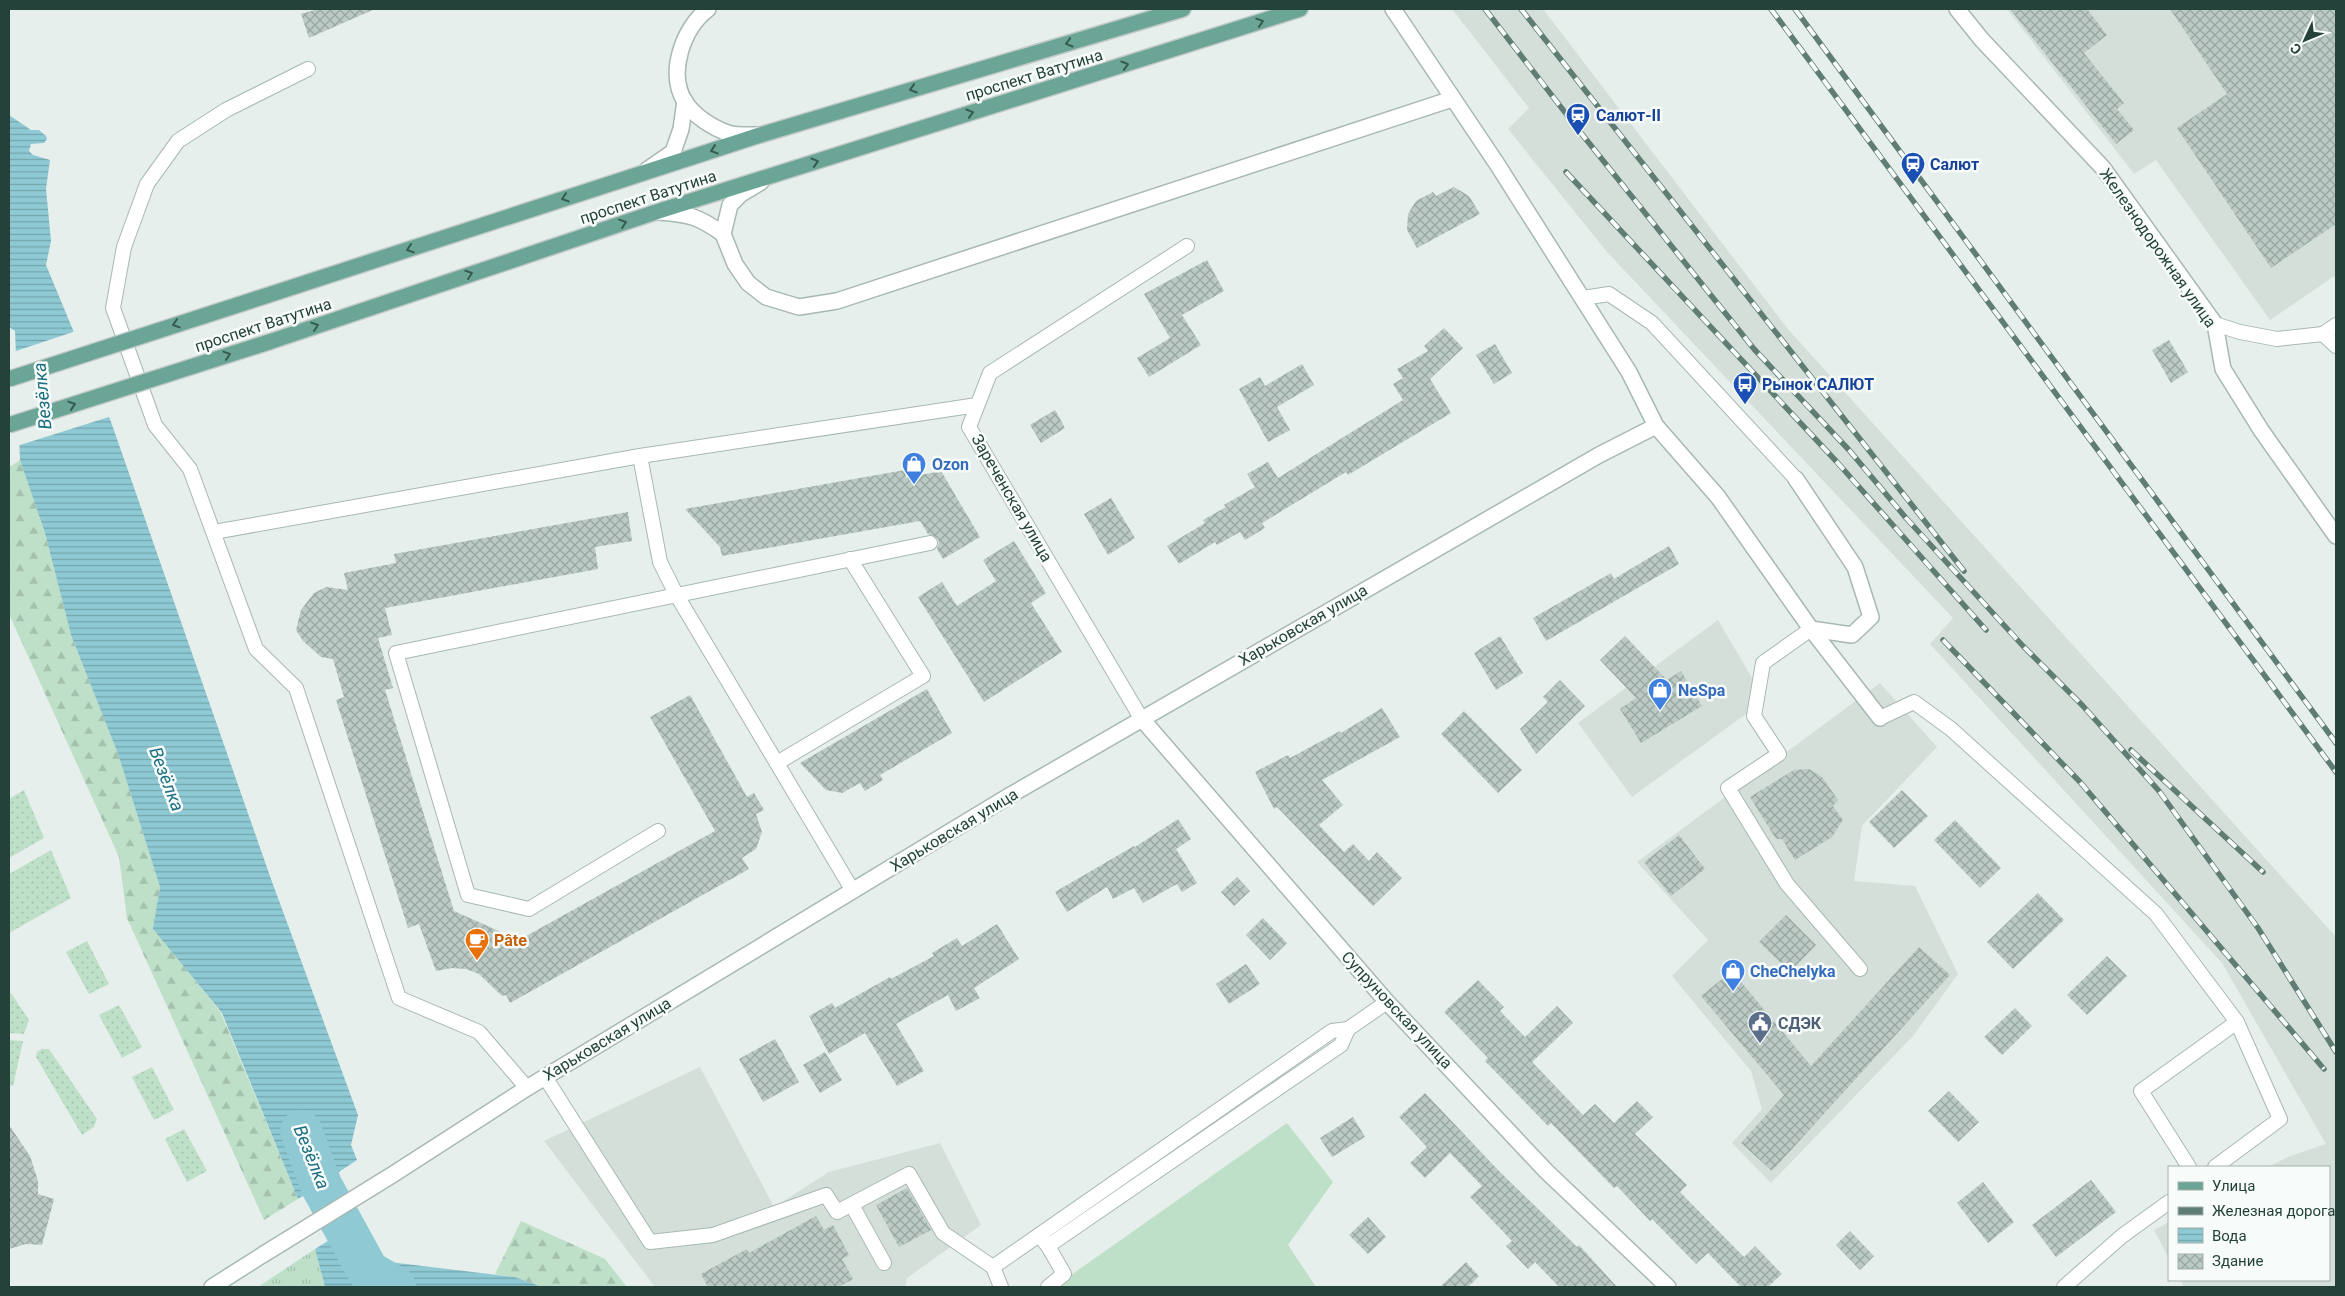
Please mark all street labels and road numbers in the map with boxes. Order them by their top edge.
street label: проспект Ватутина [963,45,1105,105]
street label: Железнодорожная улица [2096,165,2220,331]
street label: проспект Ватутина [577,166,719,228]
street label: проспект Ватутина [192,294,334,356]
street label: Зареченская улица [968,431,1056,565]
street label: Харьковская улица [1235,580,1371,670]
street label: Харьковская улица [887,784,1021,876]
street label: Супруновская улица [1338,947,1456,1073]
street label: Харьковская улица [540,993,674,1085]

